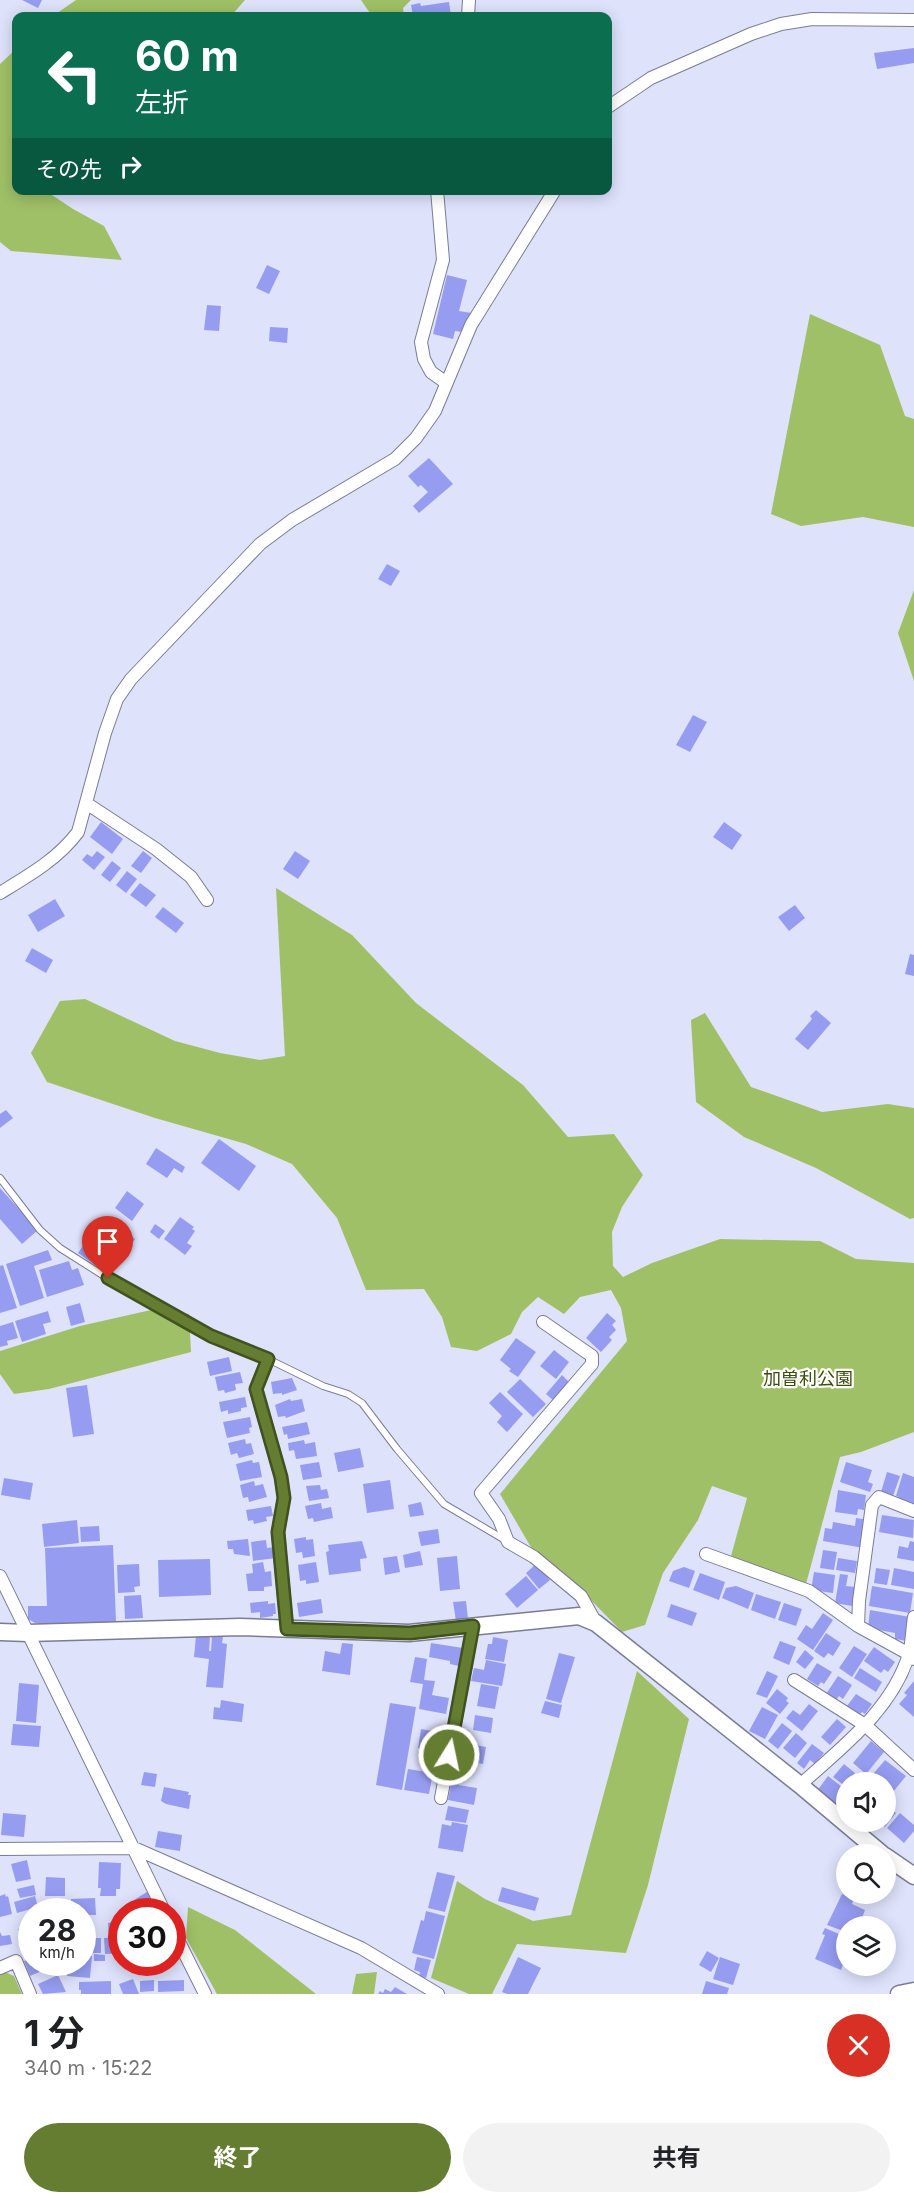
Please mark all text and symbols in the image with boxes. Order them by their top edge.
text: 60 m [135,30,239,81]
icon: left [36,36,114,114]
text: 左折 [135,86,189,119]
icon: right [114,150,147,183]
text: その先 [36,156,102,182]
pin [82,1216,133,1278]
icon: arrive [91,1225,124,1258]
park label: 加曽利公園 [763,1368,853,1389]
position arrow [417,1723,481,1787]
map controls [836,1772,896,1976]
button: sound [836,1772,896,1832]
button: search [836,1844,896,1904]
speed limit sign: 30 [108,1898,186,1976]
text: 28 [38,1912,76,1948]
button: layers [836,1916,896,1976]
text: km/h [39,1943,75,1962]
text: 1 分 [24,2011,84,2055]
button: close [827,2014,890,2077]
text: 340 m · 15:22 [24,2056,153,2080]
button: 終了 [24,2123,451,2192]
button: 共有 [463,2123,890,2192]

